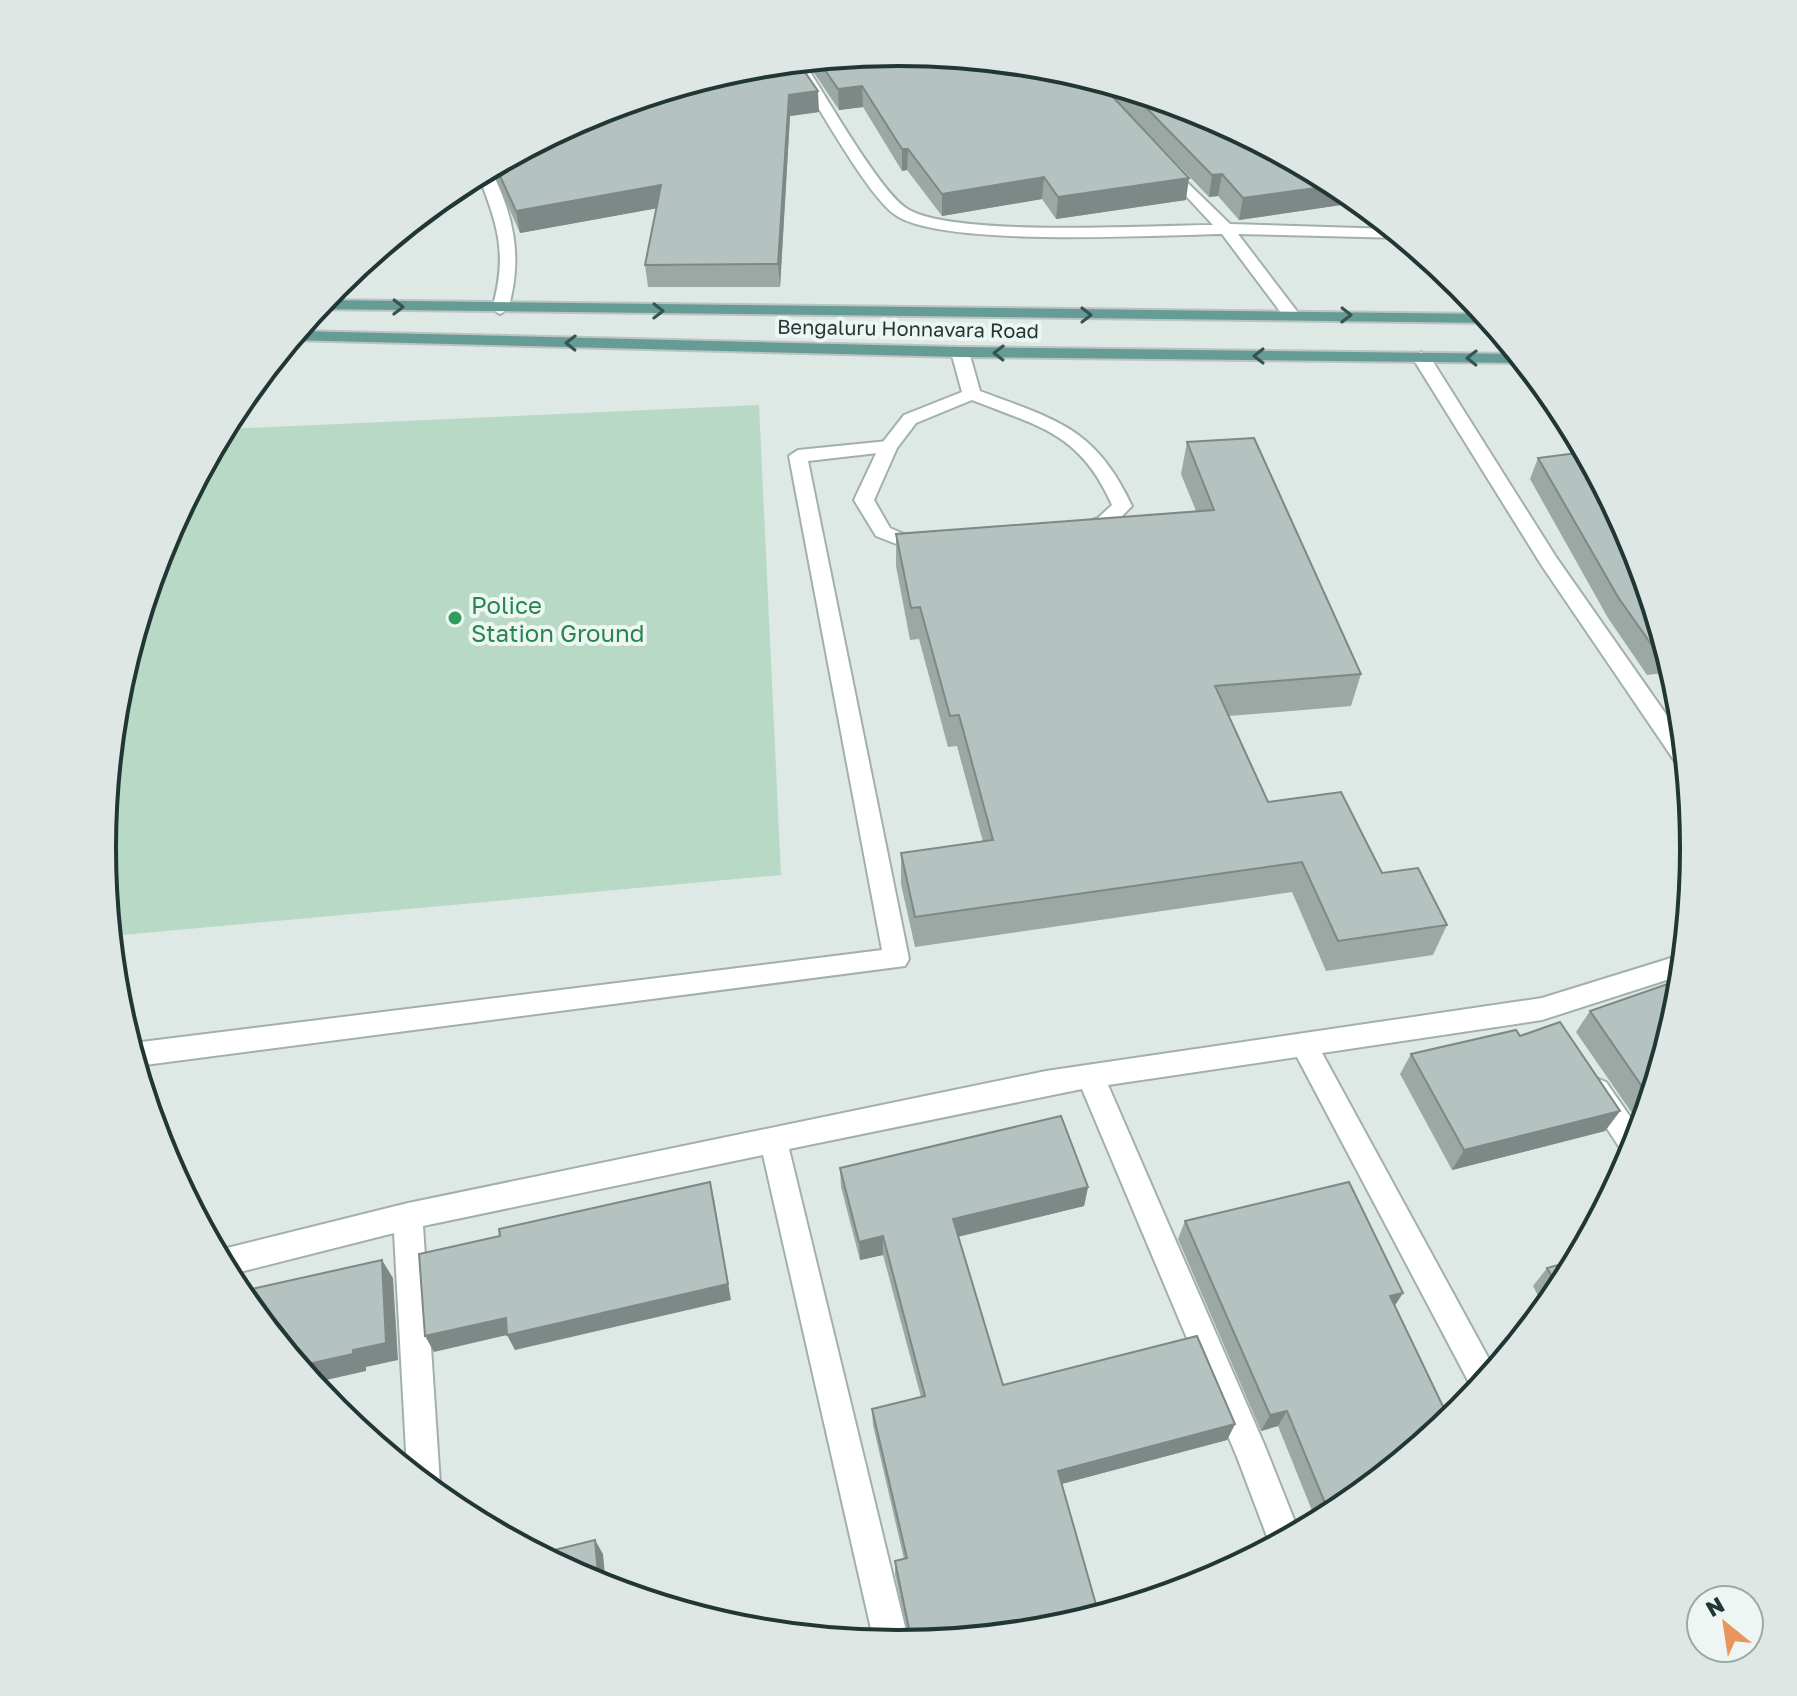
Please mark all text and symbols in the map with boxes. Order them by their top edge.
one-way arrow [392,298,405,315]
one-way arrow [652,302,665,320]
one-way arrow [1080,306,1093,324]
one-way arrow [1340,306,1353,324]
street label: Bengaluru Honnavara Road [777,314,1039,342]
one-way arrow [564,334,577,352]
one-way arrow [992,344,1005,361]
one-way arrow [1252,347,1265,365]
one-way arrow [1465,349,1478,367]
place label: Police Station Ground [471,590,644,647]
marker: Police Station Ground [446,609,464,627]
north arrow [1685,1584,1765,1664]
text: N [1701,1590,1729,1622]

